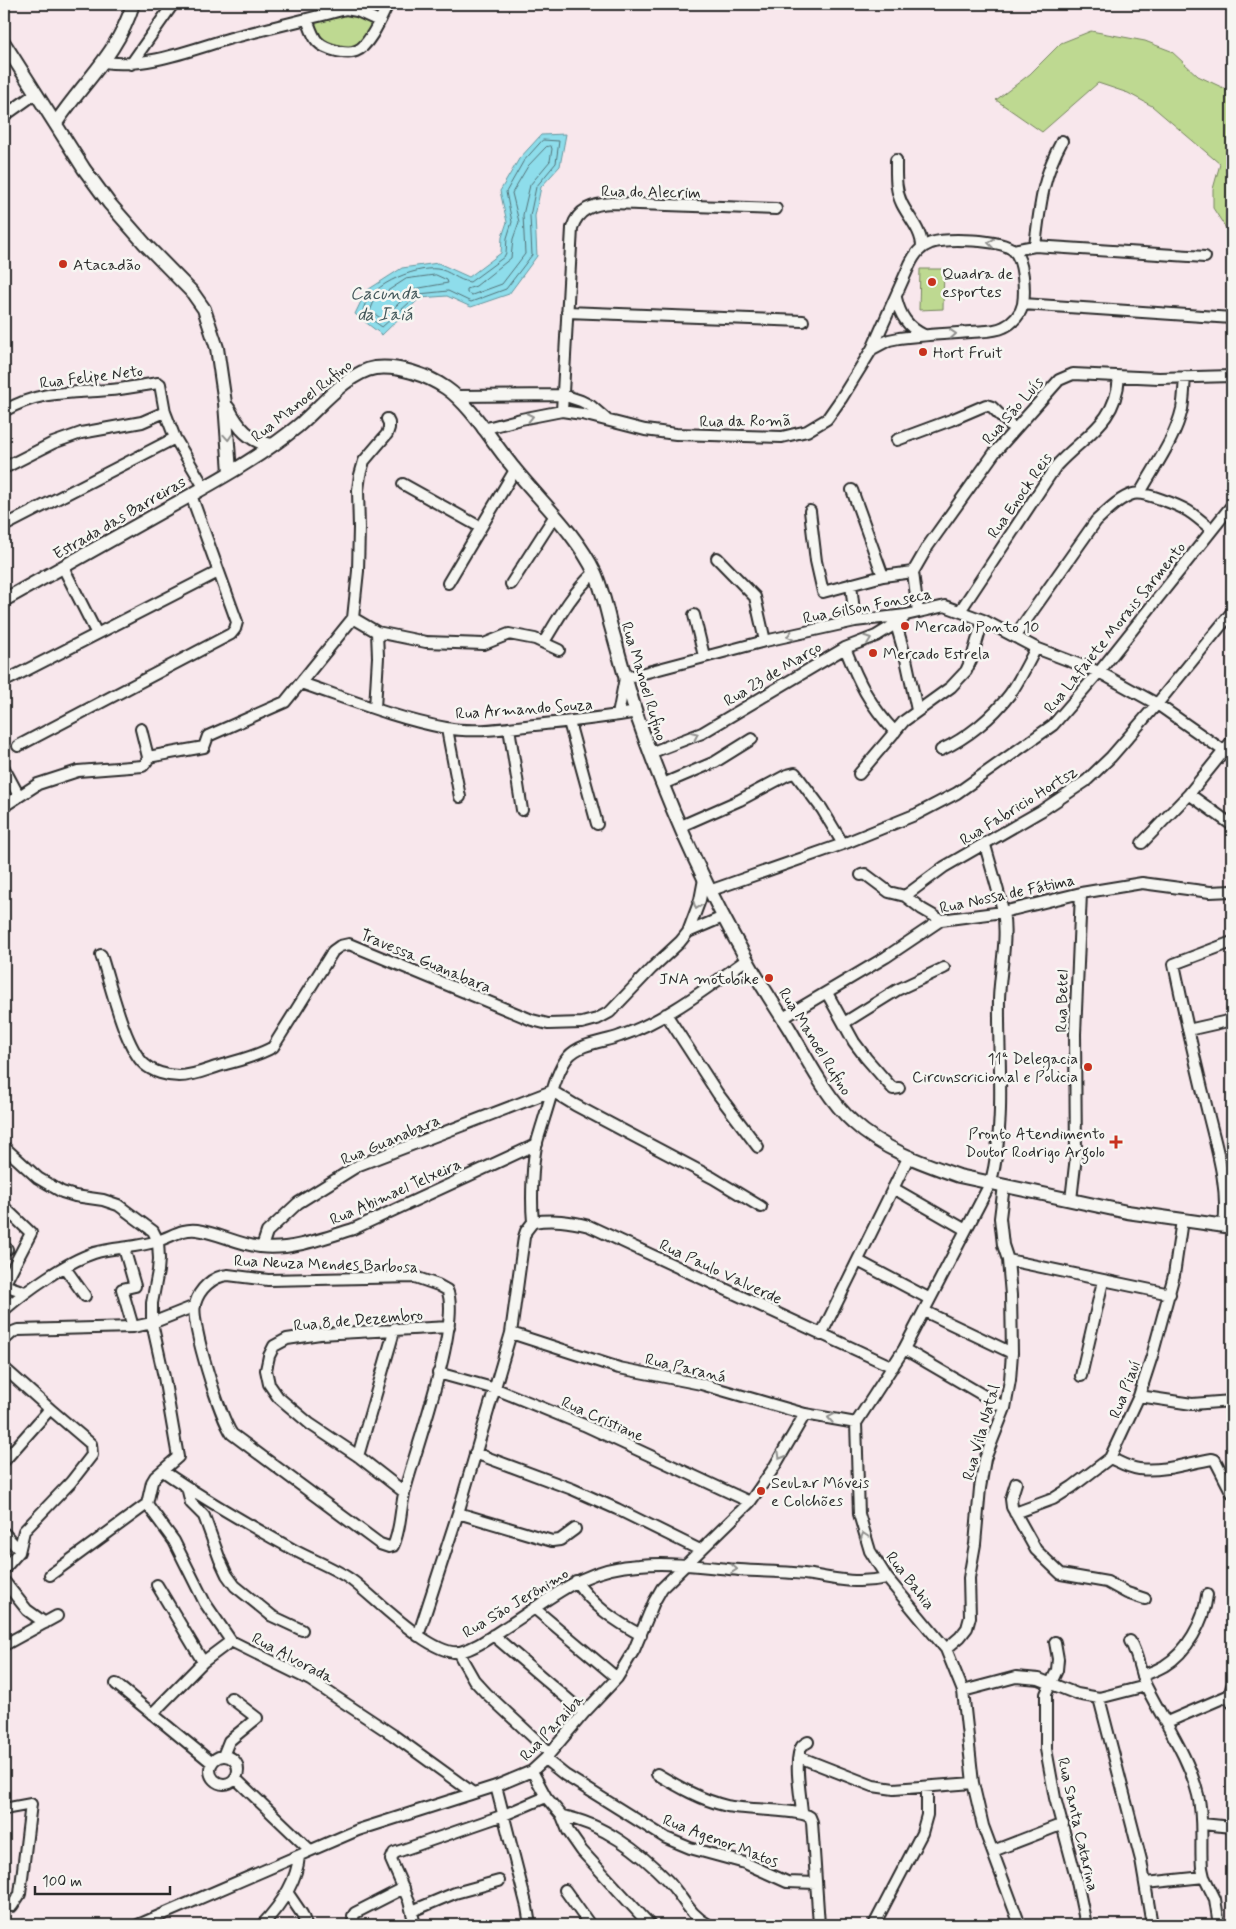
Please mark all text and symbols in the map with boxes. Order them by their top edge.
street label: Rua do Alecrim [601,181,701,204]
one-way arrow [987,238,995,249]
place label: Atacadão [73,255,141,276]
marker: Atacadão [57,258,69,270]
place label: Quadra de esportes [942,264,1013,303]
marker: Quadra de esportes [926,276,938,288]
water label: Cacunda da Iaiá [350,282,421,327]
one-way arrow [949,328,957,339]
place label: Hort Fruit [933,343,1003,364]
marker: Hort Fruit [917,346,929,358]
street label: Rua Manoel Rufino [247,355,357,447]
street label: Rua Felipe Neto [38,361,144,394]
street label: Rua São Luís [978,372,1049,449]
street label: Rua da Romã [699,410,791,433]
one-way arrow [526,412,535,423]
one-way arrow [222,434,233,442]
street label: Rua Enock Reis [983,449,1057,543]
street label: Estrada das Barreiras [50,472,190,565]
street label: Rua Lafaiete Morais Sarmento [1039,538,1191,718]
street label: Rua Gilson Fonseca [801,584,934,629]
place label: Mercado Ponto 10 [915,617,1039,638]
street label: Rua Manoel Rufino [616,619,672,744]
marker: Mercado Ponto 10 [899,620,911,632]
one-way arrow [785,630,794,641]
one-way arrow [863,635,871,645]
street label: Rua 23 de Março [720,637,826,712]
place label: Mercado Estrela [883,644,990,665]
marker: Mercado Estrela [867,647,879,659]
street label: Rua Armando Souza [455,694,594,725]
one-way arrow [690,732,699,742]
street label: Rua Fabricio Hortsz [956,761,1082,851]
street label: Rua Nossa de Fátima [938,870,1077,919]
one-way arrow [693,901,703,910]
street label: Travessa Guanabara [357,924,494,998]
place label: JNA motobike [659,969,759,990]
street label: Rua Betel [1051,969,1074,1033]
marker: JNA motobike [763,972,775,984]
street label: Rua Manoel Rufino [773,984,856,1100]
place label: 11ª Delegacia Circunscricional e Policia [912,1049,1078,1088]
marker: 11ª Delegacia Circunscricional e Policia [1082,1061,1094,1073]
street label: Rua Guanabara [338,1110,444,1171]
place label: Pronto Atendimento Doutor Rodrigo Argolo [965,1124,1105,1164]
marker: Pronto Atendimento Doutor Rodrigo Argolo [1109,1135,1123,1149]
street label: Rua Abimael Telxeira [327,1154,465,1231]
street label: Rua Paulo Valverde [656,1235,785,1310]
street label: Rua Neuza Mendes Barbosa [233,1251,418,1278]
street label: Rua 8 de Dezembro [293,1304,424,1337]
street label: Rua Paraná [643,1349,728,1388]
street label: Rua Piauí [1105,1357,1146,1422]
street label: Rua Vila Natal [958,1382,1005,1483]
street label: Rua Cristiane [558,1392,647,1447]
one-way arrow [827,1414,835,1424]
one-way arrow [777,1451,787,1460]
place label: SeuLar Móveis e Colchões [771,1473,869,1512]
marker: SeuLar Móveis e Colchões [755,1485,767,1497]
one-way arrow [860,1532,870,1540]
street label: Rua Bahia [881,1548,939,1614]
street label: Rua São Jerônimo [459,1563,573,1643]
one-way arrow [731,1564,739,1575]
street label: Rua Alvorada [248,1628,337,1689]
street label: Rua Paraiba [516,1690,589,1766]
street label: Rua Santa Catarina [1052,1755,1103,1893]
street label: Rua Agenor Matos [660,1810,781,1873]
scale bar [35,1864,170,1896]
text: 100 m [42,1872,82,1892]

